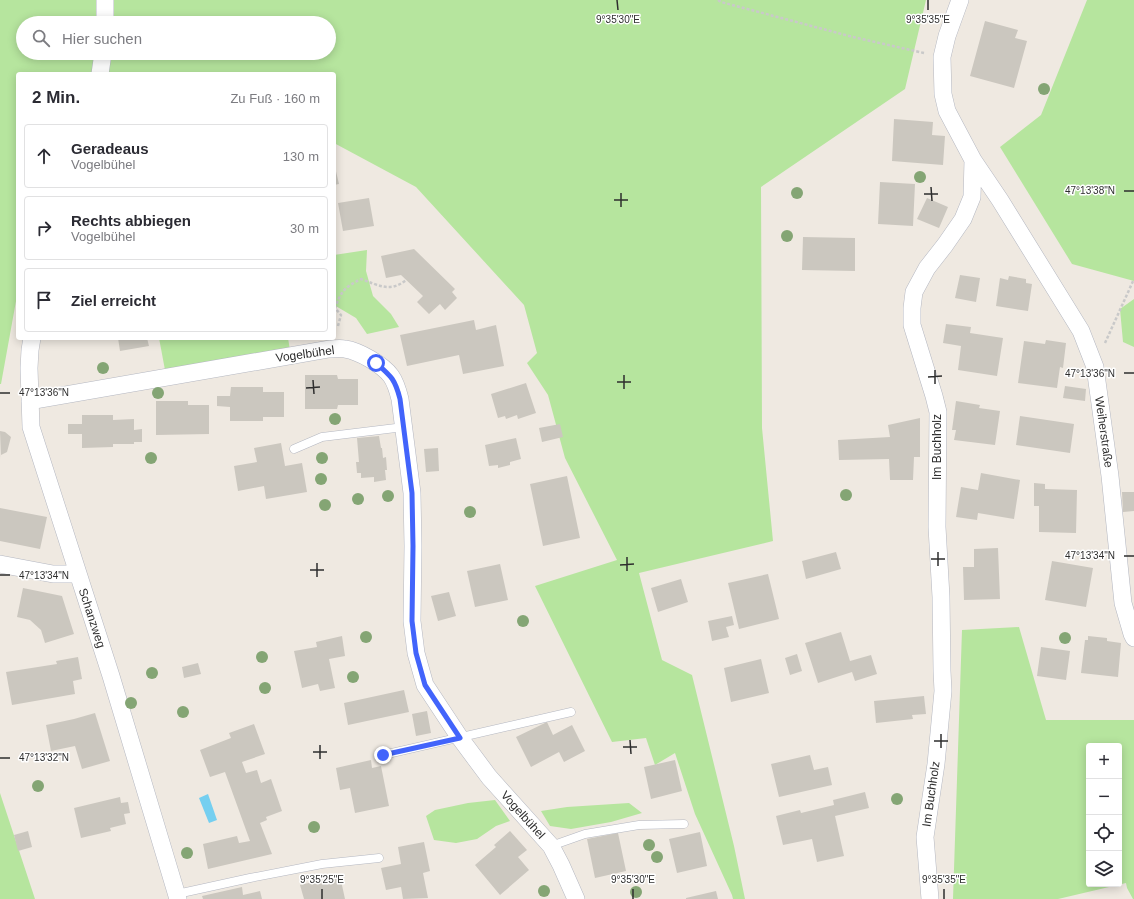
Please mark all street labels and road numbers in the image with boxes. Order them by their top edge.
street label: Vogelbühel [275,343,335,365]
street label: Weiherstraße [1092,395,1116,469]
street label: Im Buchholz [930,414,944,480]
street label: Schanzweg [76,586,108,650]
street label: Im Buchholz [919,760,943,828]
street label: Vogelbühel [498,788,548,842]

